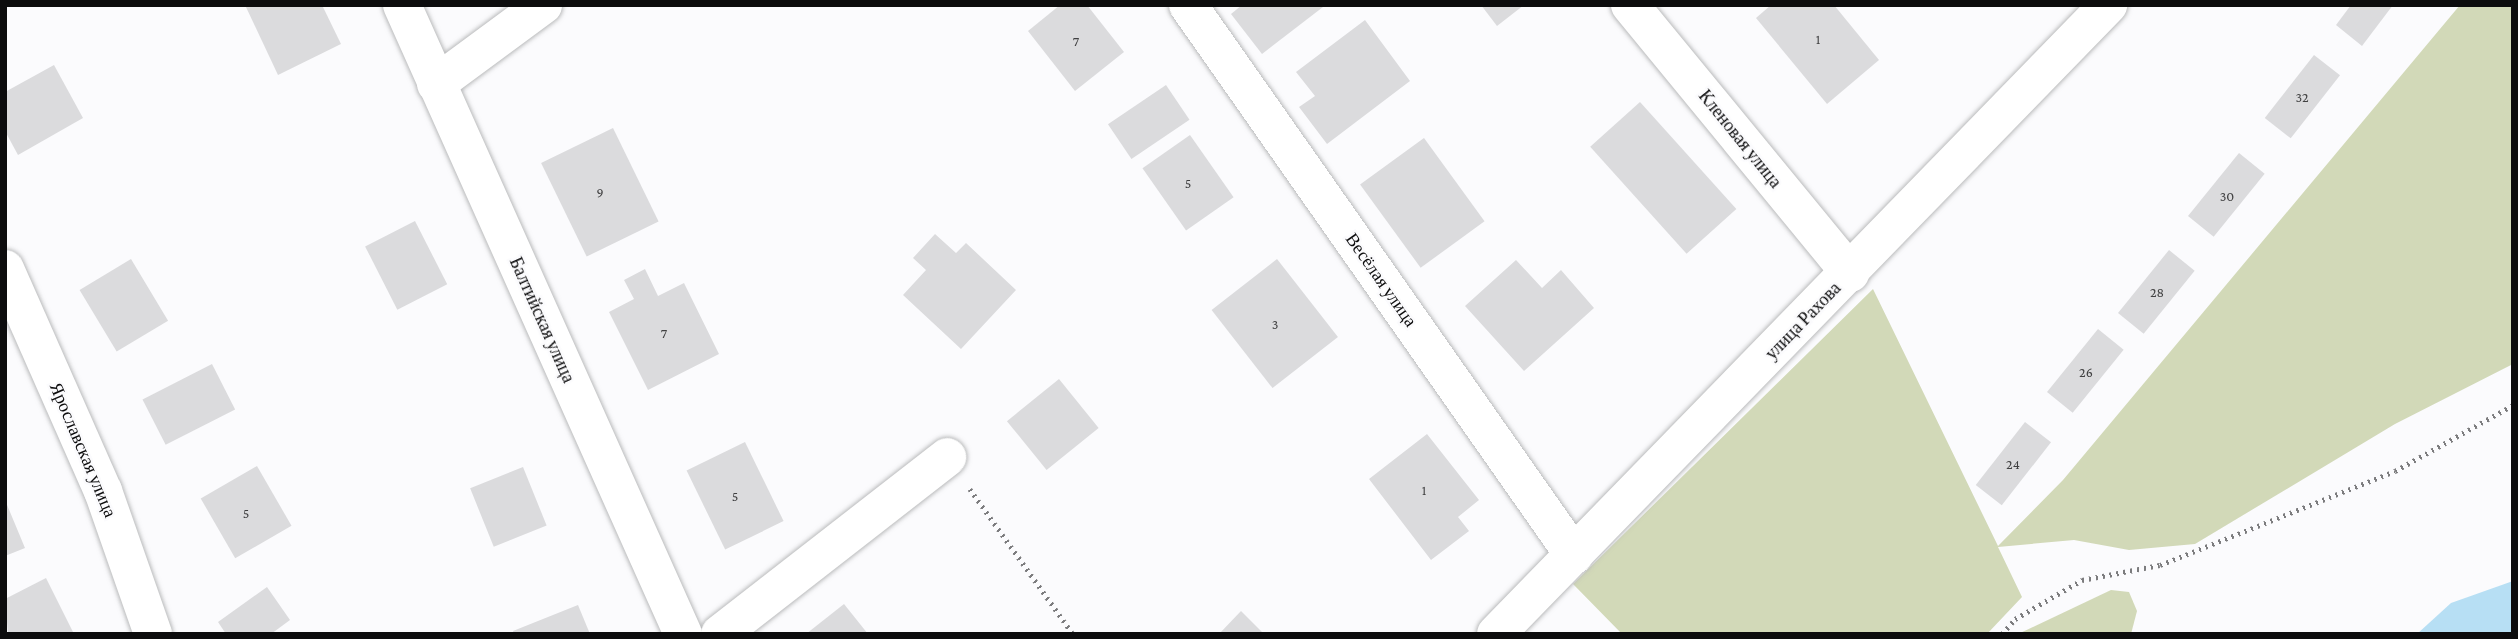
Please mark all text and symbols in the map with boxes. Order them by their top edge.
house number: 1 [1816,31,1820,47]
house number: 7 [1073,33,1079,49]
street label: Кленовая улица [1694,86,1786,192]
house number: 32 [2295,89,2309,105]
house number: 5 [1185,175,1191,191]
house number: 9 [596,184,604,200]
house number: 30 [2220,188,2234,204]
street label: Весёлая улица [1341,229,1421,331]
street label: Балтийская улица [505,254,579,386]
street label: улица Рахова [1761,278,1845,364]
house number: 28 [2150,284,2164,300]
house number: 3 [1272,316,1278,332]
house number: 7 [661,325,667,341]
house number: 26 [2079,364,2093,380]
street label: Ярославская улица [45,379,121,521]
house number: 24 [2006,456,2020,472]
house number: 1 [1422,482,1426,498]
house number: 5 [732,488,738,504]
house number: 5 [243,505,249,521]

